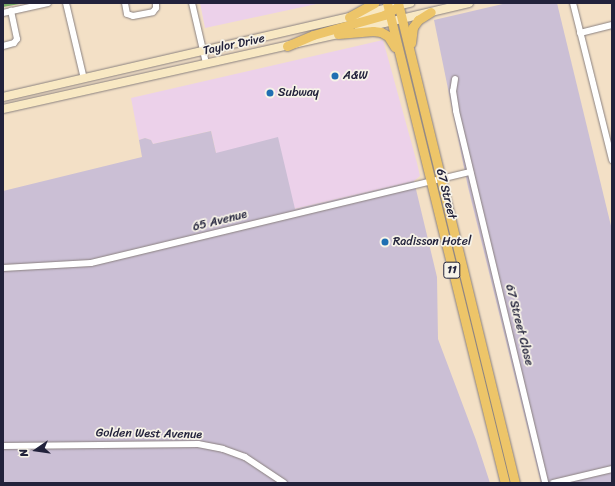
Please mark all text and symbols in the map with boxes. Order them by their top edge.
street label: Taylor Drive [202,31,266,59]
place label: A&W [343,69,368,83]
marker: A&W [330,71,340,81]
place label: Subway [278,86,319,100]
marker: Subway [265,88,275,98]
street label: 67 Street [433,167,459,221]
street label: 65 Avenue [191,207,249,235]
place label: Radisson Hotel [393,235,471,249]
marker: Radisson Hotel [380,237,390,247]
road number: 11 [443,261,461,279]
street label: 67 Street Close [502,283,536,367]
street label: Golden West Avenue [96,426,202,442]
north arrow [16,430,56,470]
text: N [14,447,34,459]

